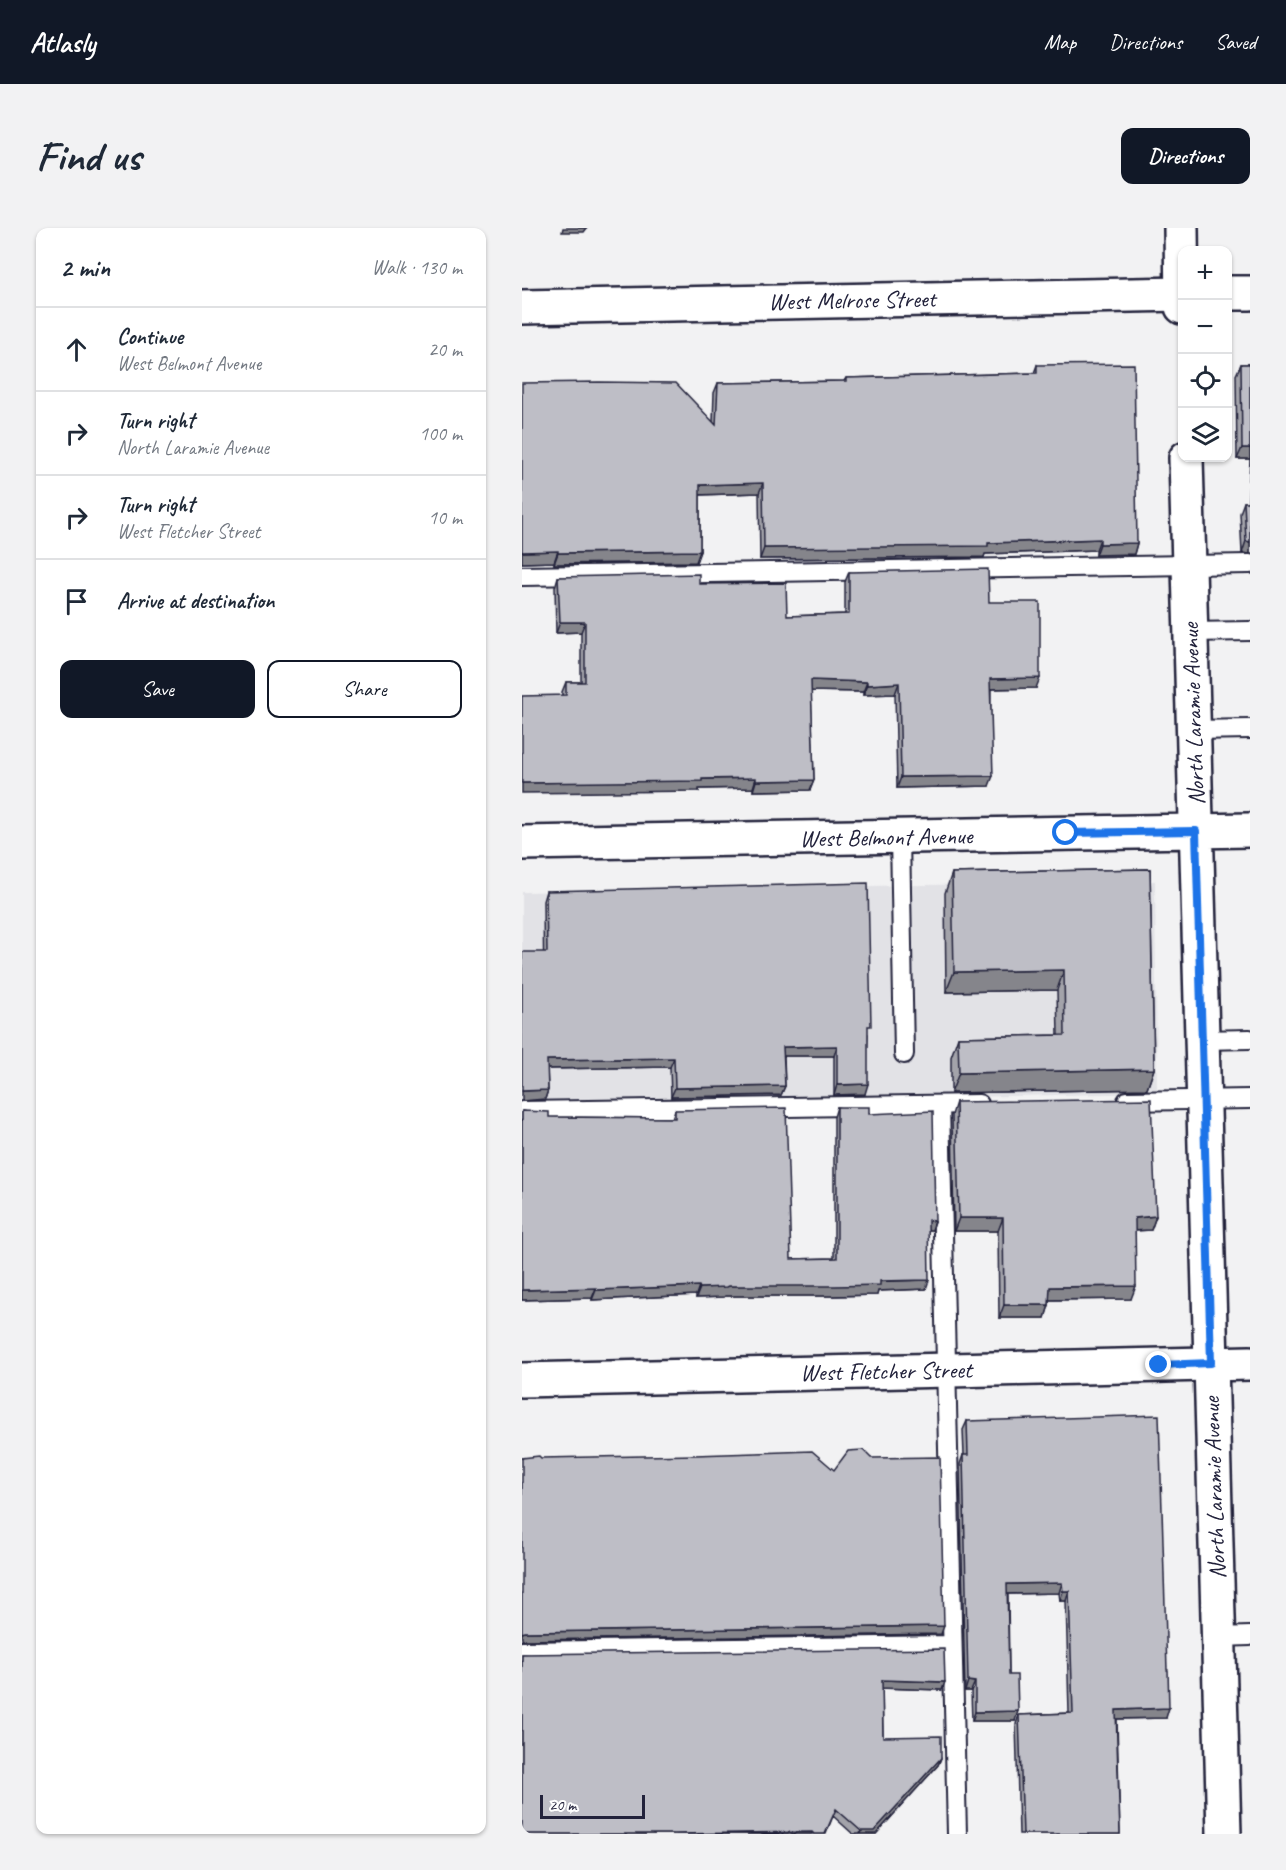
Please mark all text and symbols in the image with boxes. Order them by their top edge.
text: Atlasly [30,25,95,60]
text: Map [1044,29,1076,55]
text: Directions [1109,29,1182,55]
text: Saved [1215,29,1256,55]
button: Directions [1121,128,1250,184]
text: Find us [36,130,141,183]
map controls [1178,246,1232,462]
button: + [1178,246,1232,300]
text: 2 min [60,251,110,284]
text: Walk · 130 m [372,255,462,280]
street label: West Melrose Street [768,284,938,316]
button: − [1178,300,1232,354]
text: Continue [117,323,183,351]
icon: ahead [60,333,93,366]
text: 20 m [428,337,462,362]
text: West Belmont Avenue [117,351,261,376]
button: locate [1178,354,1232,408]
text: Turn right [117,407,194,435]
button: layers [1178,408,1232,462]
icon: right [60,417,93,450]
text: 100 m [419,421,462,446]
text: North Laramie Avenue [117,435,269,460]
text: Turn right [117,491,194,519]
icon: right [60,501,93,534]
text: 10 m [428,505,462,530]
text: West Fletcher Street [117,519,260,544]
icon: arrive [60,585,93,618]
text: Arrive at destination [117,587,274,615]
street label: North Laramie Avenue [1175,620,1211,806]
button: Save [60,660,255,718]
button: Share [267,660,462,718]
route start [1052,819,1078,845]
street label: West Belmont Avenue [799,820,975,854]
route end [1145,1351,1171,1377]
street label: West Fletcher Street [800,1354,974,1387]
street label: North Laramie Avenue [1196,1394,1232,1580]
scale bar [540,1792,645,1820]
text: 20 m [549,1795,576,1815]

